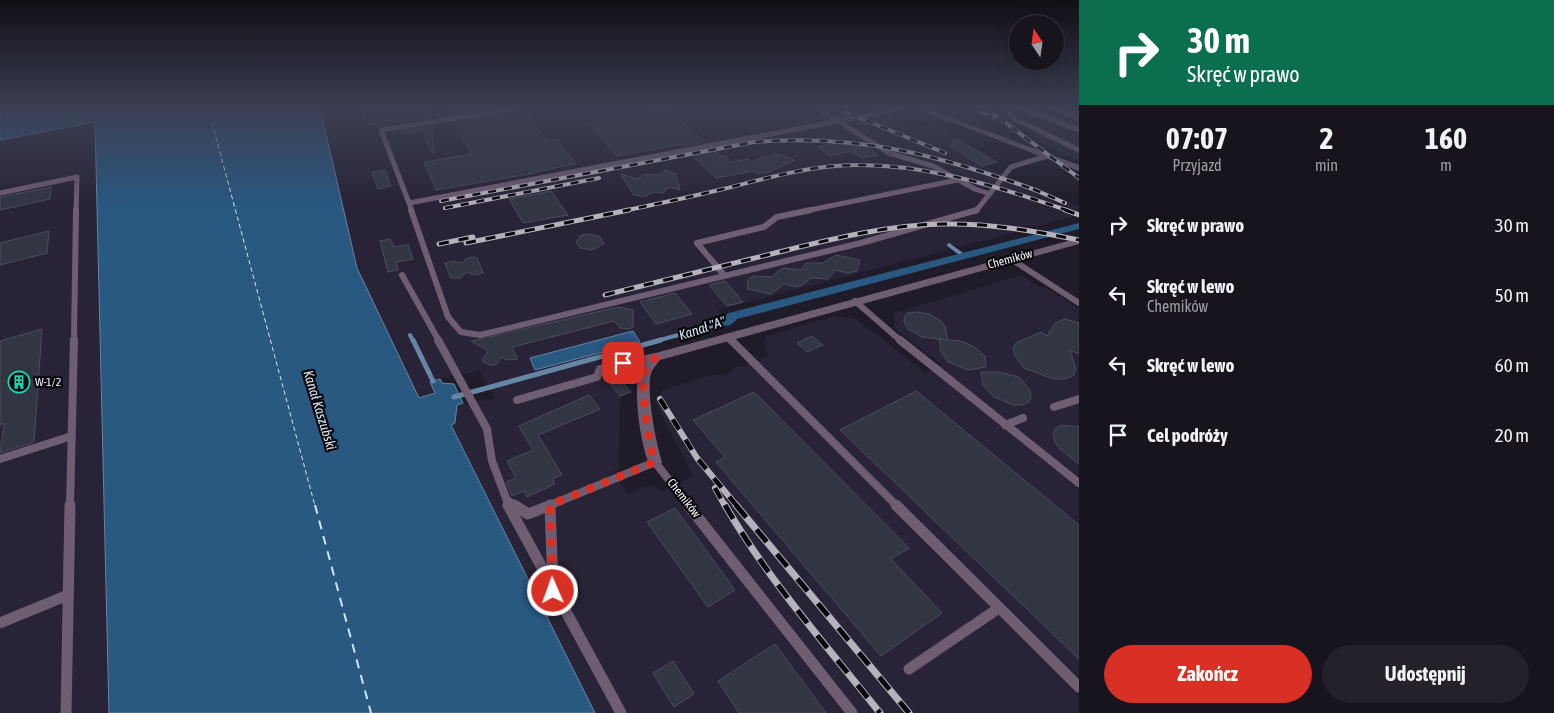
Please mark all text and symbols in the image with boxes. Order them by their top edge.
north arrow [1009,15,1064,70]
map controls [1009,15,1064,70]
icon: right [1104,20,1169,85]
text: 30 m [1187,20,1250,60]
text: Skręć w prawo [1187,61,1300,87]
text: 07:07 [1166,121,1228,155]
text: 2 [1319,121,1334,155]
text: 160 [1425,121,1467,155]
text: Przyjazd [1172,156,1222,174]
text: min [1315,156,1338,174]
text: m [1440,156,1452,174]
icon: right [1104,211,1132,239]
text: Skręć w prawo [1147,214,1244,236]
text: 30 m [1495,214,1529,236]
street label: Chemików [986,246,1034,272]
text: Skręć w lewo [1147,275,1234,297]
icon: left [1104,281,1132,309]
text: 50 m [1495,284,1529,306]
text: Chemików [1147,297,1208,315]
water label: Kanał "A" [677,313,728,343]
pin [602,342,644,384]
icon: arrive [609,349,637,377]
icon: left [1104,351,1132,379]
text: Skręć w lewo [1147,354,1234,376]
text: 60 m [1495,354,1529,376]
water label: Kanał Kaszubski [300,368,340,452]
building icon: W-1/2 [7,370,31,394]
place label: W-1/2 [35,375,61,389]
icon: arrive [1104,421,1132,449]
text: Cel podróży [1147,424,1228,446]
text: 20 m [1495,424,1529,446]
street label: Chemików [664,476,704,520]
position arrow [526,564,578,616]
button: Zakończ [1104,645,1312,703]
button: Udostępnij [1322,645,1529,703]

